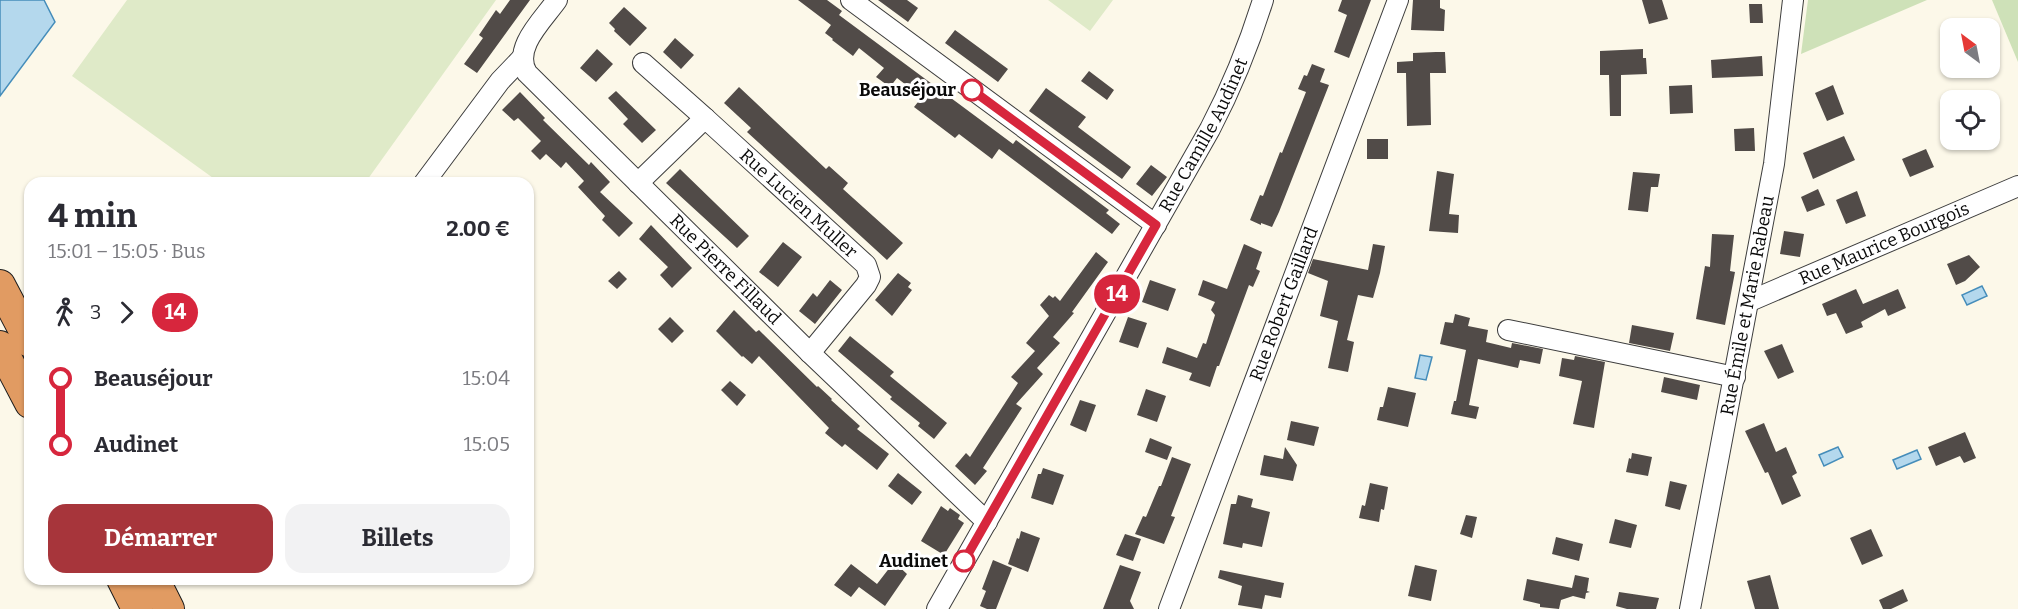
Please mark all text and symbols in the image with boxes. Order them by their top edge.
north arrow [1940,18,2000,78]
map controls [1940,18,2000,150]
street label: Rue Camille Audinet [1154,54,1253,216]
place label: Beauséjour [859,79,957,101]
marker: Beauséjour [961,79,983,101]
button: locate [1940,90,2000,150]
street label: Rue Lucien Muller [735,144,862,263]
street label: Rue Émile et Marie Rabeau [1716,194,1779,417]
text: 4 min [48,196,137,236]
street label: Rue Maurice Bourgois [1796,197,1973,290]
street label: Rue Pierre Fillaud [665,209,786,329]
text: 2.00 € [446,215,510,242]
street label: Rue Robert Gaillard [1245,223,1323,384]
text: 15:01 – 15:05 · Bus [48,239,206,263]
line badge: 14 [1090,274,1144,314]
text: 14 [1106,281,1128,307]
icon: walk [48,296,81,329]
icon: forward [110,296,143,329]
text: 14 [164,299,186,325]
text: 3 [90,300,101,324]
text: Beauséjour [94,365,213,392]
text: 15:04 [462,366,510,390]
text: Audinet [94,431,178,458]
text: 15:05 [463,432,510,456]
button: Démarrer [48,504,273,573]
button: Billets [285,504,510,573]
place label: Audinet [879,550,948,572]
marker: Audinet [953,550,975,572]

